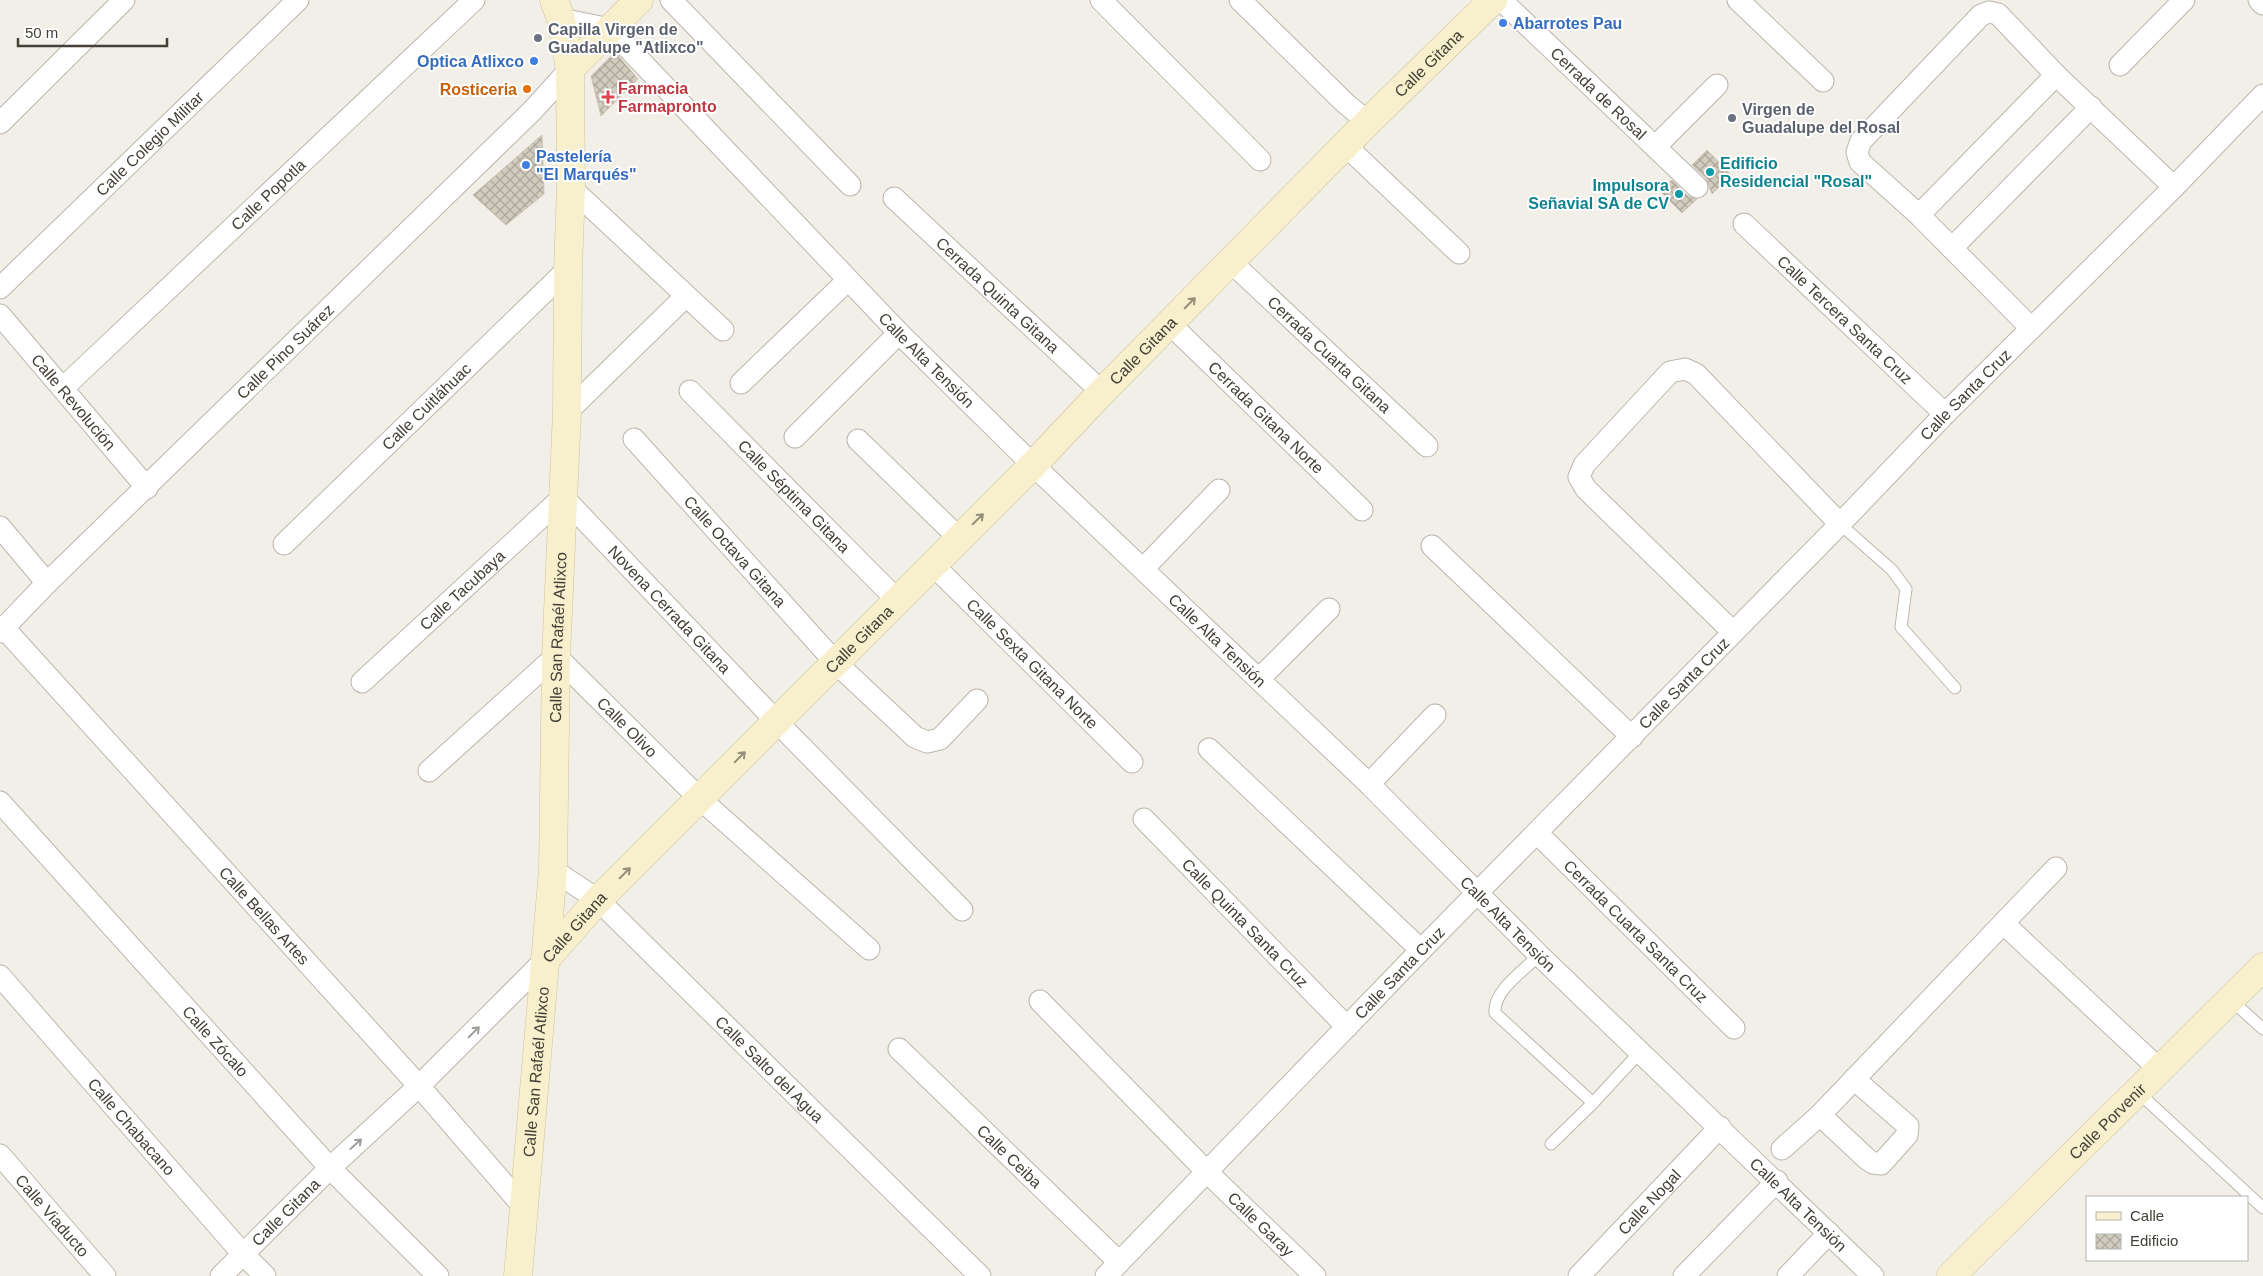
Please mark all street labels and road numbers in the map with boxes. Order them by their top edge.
street label: Calle Gitana [1391,27,1466,100]
street label: Cerrada de Rosal [1547,44,1650,143]
street label: Calle Colegio Militar [93,88,208,199]
street label: Calle Popotla [228,156,309,234]
street label: Cerrada Quinta Gitana [933,234,1062,356]
street label: Calle Tercera Santa Cruz [1774,252,1915,387]
street label: Cerrada Cuarta Gitana [1264,293,1394,416]
street label: Calle Pino Suárez [233,301,337,403]
street label: Calle Alta Tensión [875,309,977,411]
street label: Calle Gitana [1106,313,1180,388]
street label: Calle Santa Cruz [1917,346,2014,444]
street label: Calle Revolución [28,351,119,453]
street label: Cerrada Gitana Norte [1205,358,1327,477]
street label: Calle Cuitláhuac [379,360,474,453]
street label: Calle Séptima Gitana [735,437,853,556]
street label: Calle Octava Gitana [680,493,789,610]
street label: Novena Cerrada Gitana [605,542,734,677]
street label: Calle Tacubaya [416,547,508,633]
street label: Calle San Rafaél Atlixco [547,552,570,723]
street label: Calle Alta Tensión [1165,591,1269,690]
street label: Calle Sexta Gitana Norte [963,595,1101,732]
street label: Calle Gitana [822,602,896,677]
street label: Calle Santa Cruz [1636,634,1733,732]
street label: Calle Olivo [594,694,661,761]
street label: Calle Quinta Santa Cruz [1179,855,1311,991]
street label: Cerrada Cuarta Santa Cruz [1560,857,1711,1006]
street label: Calle Bellas Artes [216,864,313,968]
street label: Calle Alta Tensión [1457,873,1559,975]
street label: Calle Gitana [539,889,610,966]
street label: Calle Santa Cruz [1351,924,1448,1022]
street label: Calle San Rafaél Atlixco [520,986,552,1158]
street label: Calle Zócalo [179,1003,251,1080]
street label: Calle Salto del Agua [712,1013,827,1126]
street label: Calle Chabacano [84,1075,178,1179]
street label: Calle Porvenir [2066,1080,2150,1163]
street label: Calle Ceiba [974,1122,1045,1191]
street label: Calle Alta Tensión [1747,1155,1850,1255]
street label: Calle Nogal [1615,1166,1684,1238]
street label: Calle Viaducto [12,1171,92,1260]
street label: Calle Gitana [249,1175,323,1249]
street label: Calle Garay [1224,1189,1297,1260]

